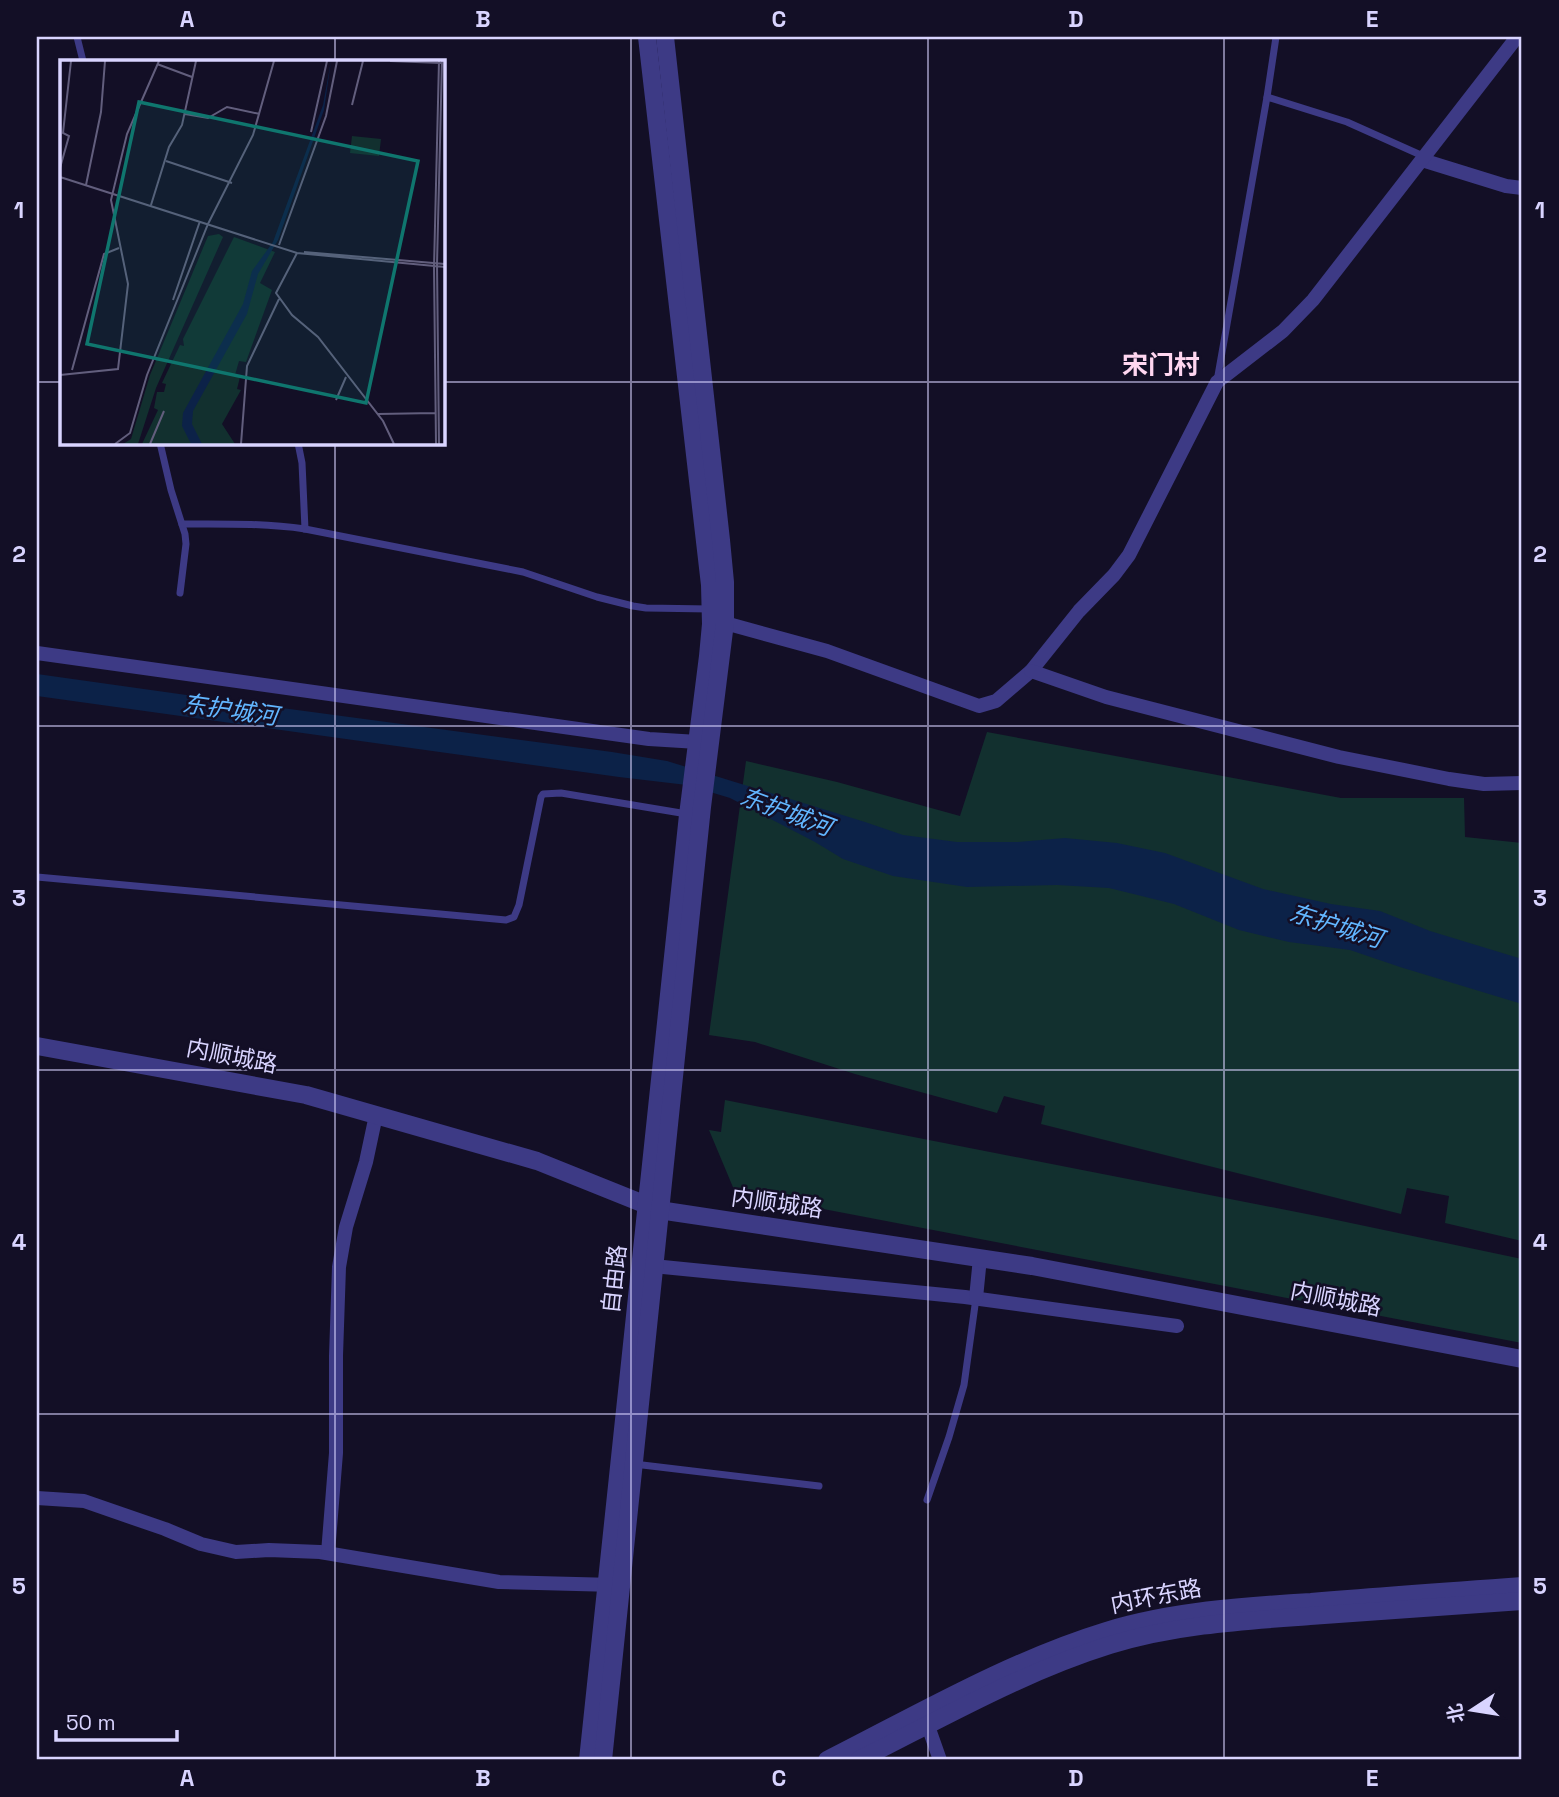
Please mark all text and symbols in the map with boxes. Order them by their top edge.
text: A [180,4,195,34]
text: B [475,4,491,34]
text: C [772,4,786,34]
text: D [1068,4,1084,34]
text: E [1366,4,1378,34]
inset map [60,60,444,444]
text: 1 [14,195,24,225]
text: 1 [1535,195,1545,225]
district label: 宋门村 [1122,348,1200,382]
text: 2 [12,539,26,569]
text: 2 [1533,539,1547,569]
water label: 东护城河 [180,687,284,732]
water label: 东护城河 [736,781,840,844]
text: 3 [12,883,26,913]
text: 3 [1533,883,1547,913]
water label: 东护城河 [1286,897,1390,956]
street label: 内顺城路 [184,1032,280,1080]
street label: 内顺城路 [729,1182,825,1224]
text: 4 [12,1227,27,1257]
text: 4 [1533,1227,1548,1257]
street label: 自由路 [595,1243,633,1315]
street label: 内顺城路 [1288,1275,1384,1323]
text: 5 [12,1571,26,1601]
text: 5 [1533,1571,1547,1601]
street label: 内环东路 [1108,1572,1204,1620]
north arrow [1436,1674,1506,1744]
scale bar [56,1699,177,1743]
text: 北 [1442,1702,1470,1725]
text: 50 m [66,1709,116,1736]
text: A [180,1763,195,1793]
text: B [475,1763,491,1793]
text: C [772,1763,786,1793]
text: D [1068,1763,1084,1793]
text: E [1366,1763,1378,1793]

